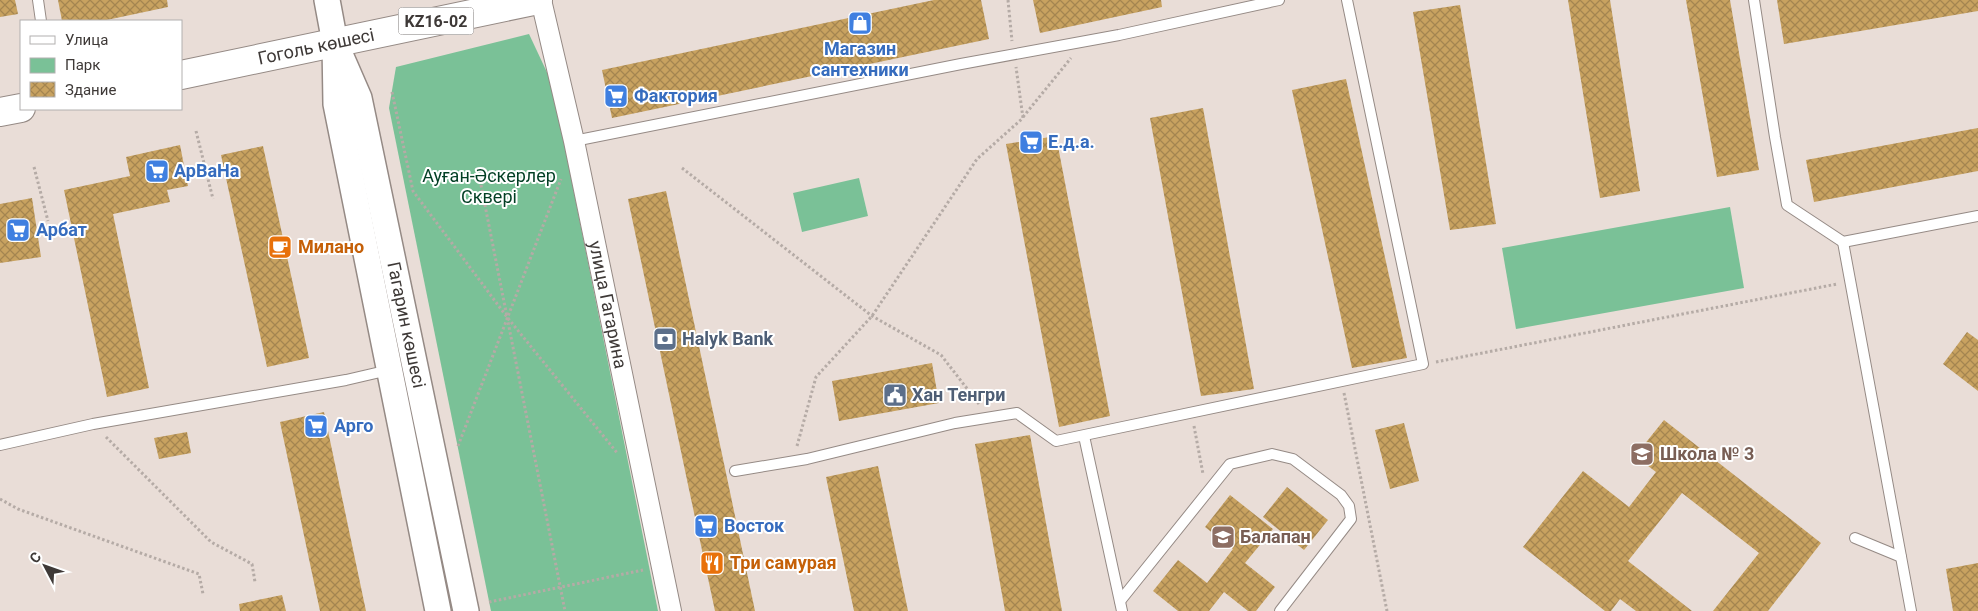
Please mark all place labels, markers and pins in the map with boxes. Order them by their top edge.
shop icon: Магазин сантехники [847,10,873,36]
place label: Магазин сантехники [811,38,909,80]
supermarket icon: Фактория [603,83,629,109]
place label: Фактория [634,85,718,106]
supermarket icon: Е.д.а. [1018,129,1044,155]
place label: Е.д.а. [1048,131,1095,152]
supermarket icon: АрВаНа [144,158,170,184]
place label: АрВаНа [174,160,240,181]
supermarket icon: Арбат [5,217,31,243]
place label: Арбат [36,219,87,240]
cafe icon: Милано [267,234,293,260]
place label: Милано [298,236,364,257]
bank icon: Halyk Bank [652,326,678,352]
place label: Halyk Bank [682,328,773,349]
public building icon: Хан Тенгри [882,382,908,408]
place label: Хан Тенгри [912,384,1005,405]
supermarket icon: Арго [303,413,329,439]
place label: Арго [334,415,373,436]
school or university icon: Школа № 3 [1629,441,1655,467]
place label: Школа № 3 [1660,443,1754,464]
supermarket icon: Восток [693,513,719,539]
place label: Восток [724,515,785,536]
school or university icon: Балапан [1210,524,1236,550]
place label: Балапан [1240,526,1311,547]
restaurant icon: Три самурая [699,550,725,576]
place label: Три самурая [730,552,837,573]

